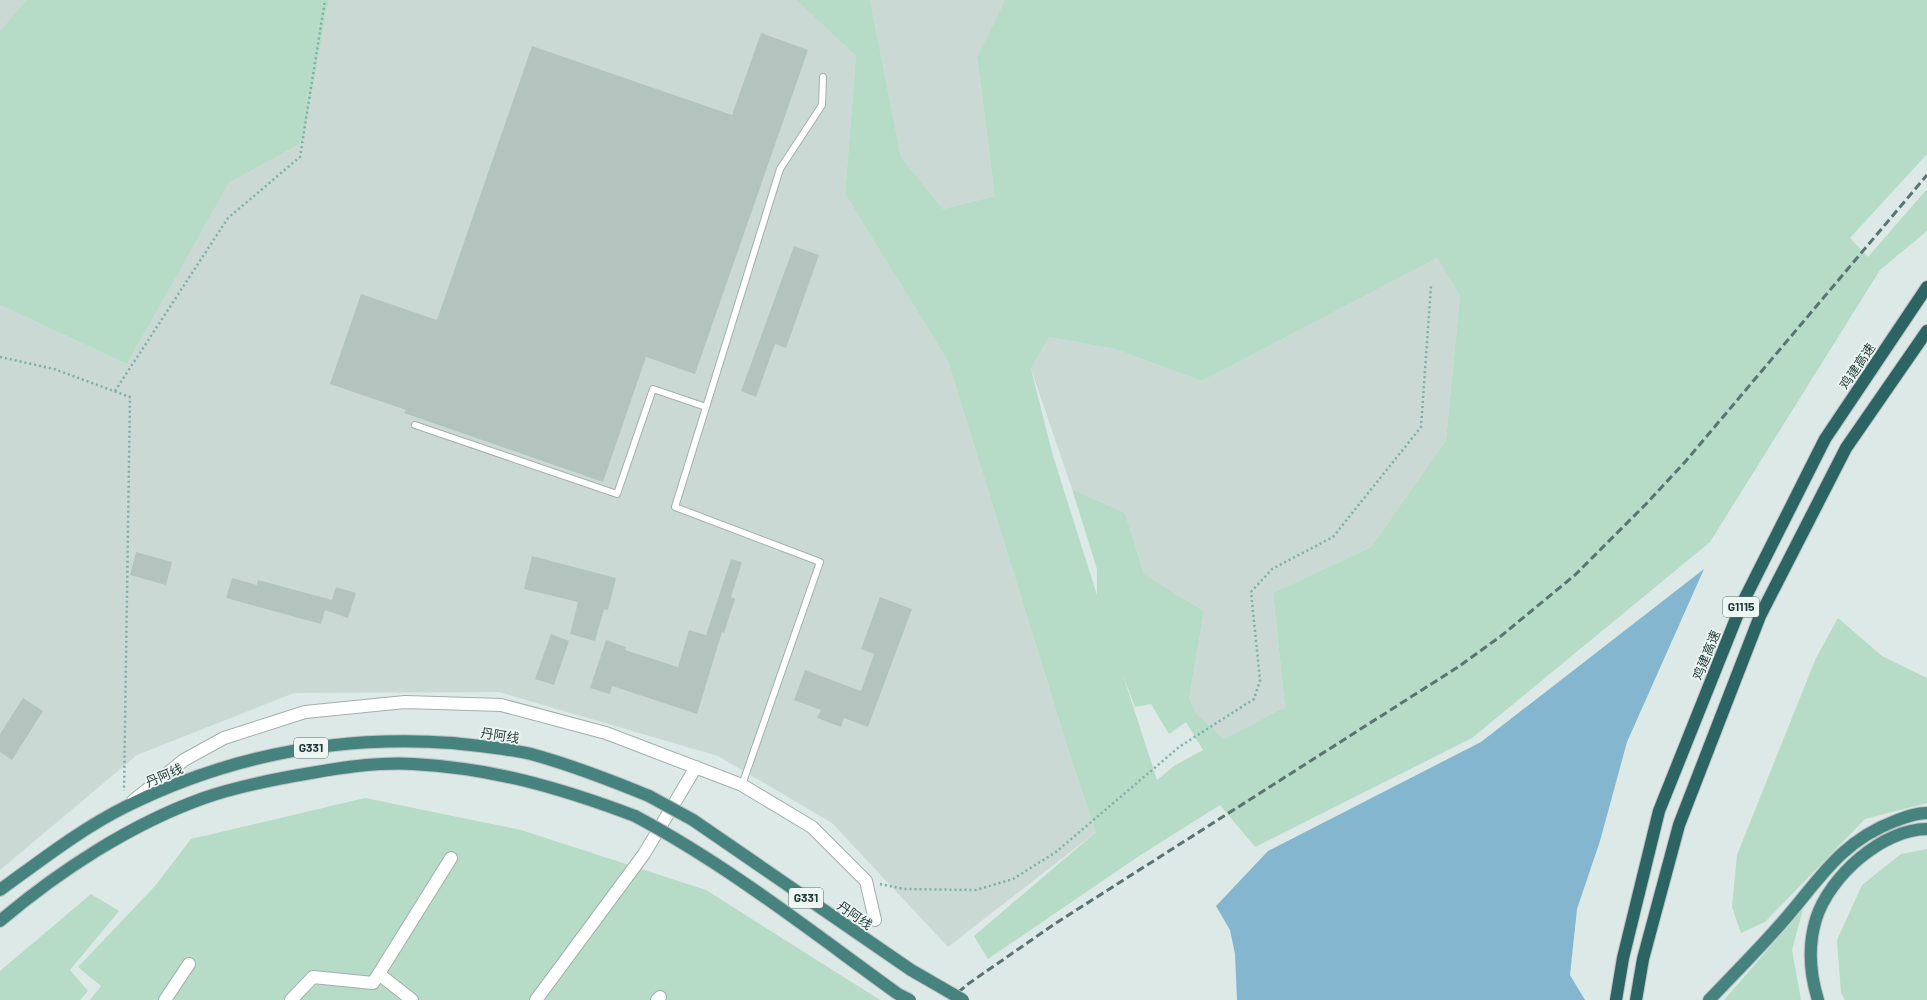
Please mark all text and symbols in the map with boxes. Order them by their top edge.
street label: 鸡建高速 [1836,340,1878,392]
road number: G1115 [1723,597,1759,617]
street label: 鸡建高速 [1689,628,1723,682]
street label: 丹阿线 [479,724,521,746]
road number: G331 [294,738,328,758]
street label: 丹阿线 [143,760,185,790]
road number: G331 [789,888,823,908]
street label: 丹阿线 [834,897,876,933]

